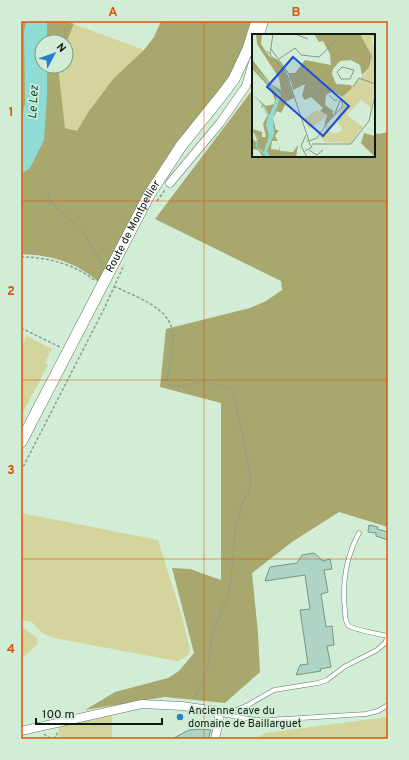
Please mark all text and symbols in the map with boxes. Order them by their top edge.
text: A [108,5,118,21]
text: B [292,5,301,21]
north arrow [34,34,74,74]
inset map [252,34,375,157]
text: N [53,41,69,56]
water label: Le Lez [25,84,43,119]
text: 1 [8,105,14,121]
street label: Route de Montpellier [103,177,164,275]
text: 2 [7,284,15,300]
text: 3 [7,463,15,479]
text: 4 [7,642,15,658]
scale bar [36,700,162,726]
place label: Ancienne cave du domaine de Baillarguet [188,704,302,731]
text: 100 m [42,707,75,723]
marker: Ancienne cave du domaine de Baillarguet [175,712,185,722]

